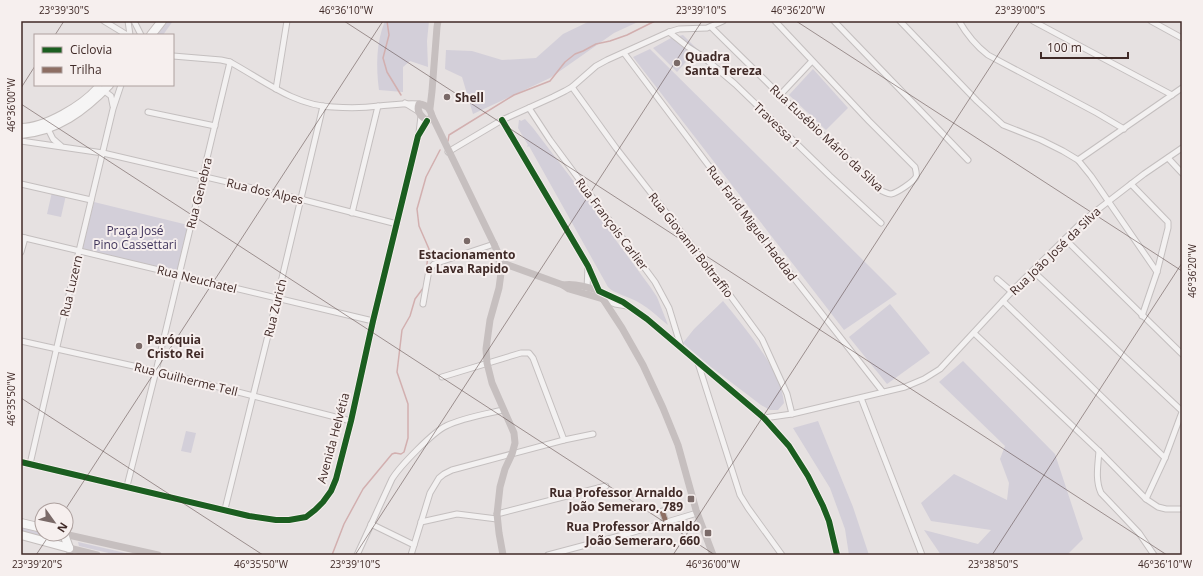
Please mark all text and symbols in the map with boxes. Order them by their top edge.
text: 23°39'30"S [39,3,89,17]
text: 46°36'10"W [319,3,374,17]
text: 23°39'10"S [676,3,726,17]
text: 46°36'20"W [771,3,826,17]
text: 23°39'00"S [995,3,1045,17]
legend [34,34,174,86]
scale bar [1041,34,1128,60]
text: 100 m [1047,39,1082,56]
text: Ciclovia [70,41,112,58]
place label: Quadra Santa Tereza [685,48,762,79]
marker: Quadra Santa Tereza [672,58,682,68]
text: Trilha [70,61,102,78]
text: 46°36'00"W [4,77,18,132]
street label: Rua Eusébio Mário da Silva [766,81,888,195]
place label: Shell [455,89,484,106]
marker: Shell [442,92,452,102]
street label: Travessa 1 [750,98,804,152]
street label: Rua Genebra [182,156,216,230]
street label: Rua Farid Miguel Haddad [703,162,801,284]
street label: Rua dos Alpes [225,174,305,208]
street label: Rua François Carlier [572,174,652,274]
street label: Rua Giovanni Boltraffio [645,189,737,301]
street label: Rua João José da Silva [1006,203,1104,299]
park label: Praça José Pino Cassettari [93,222,177,253]
marker: Estacionamento e Lava Rapido [462,236,472,246]
text: 46°36'20"W [1185,243,1199,298]
place label: Estacionamento e Lava Rapido [419,246,515,277]
street label: Rua Luzern [56,253,86,319]
street label: Rua Neuchatel [155,261,239,297]
street label: Rua Zurich [260,277,290,339]
place label: Paróquia Cristo Rei [147,331,204,362]
marker: Paróquia Cristo Rei [134,341,144,351]
street label: Rua Guilherme Tell [132,358,240,400]
text: 46°35'50"W [4,371,18,426]
street label: Avenida Helvétia [313,391,353,485]
place label: Rua Professor Arnaldo João Semeraro, 789 [549,484,683,515]
marker: Rua Professor Arnaldo João Semeraro, 789 [686,494,696,504]
north arrow [34,502,74,542]
place label: Rua Professor Arnaldo João Semeraro, 660 [566,518,700,549]
text: N [54,520,72,536]
marker: Rua Professor Arnaldo João Semeraro, 660 [703,528,713,538]
text: 23°39'20"S [12,557,62,571]
text: 46°35'50"W [234,557,289,571]
text: 23°39'10"S [330,557,380,571]
text: 46°36'00"W [686,557,741,571]
text: 23°38'50"S [968,557,1018,571]
text: 46°36'10"W [1138,557,1193,571]

